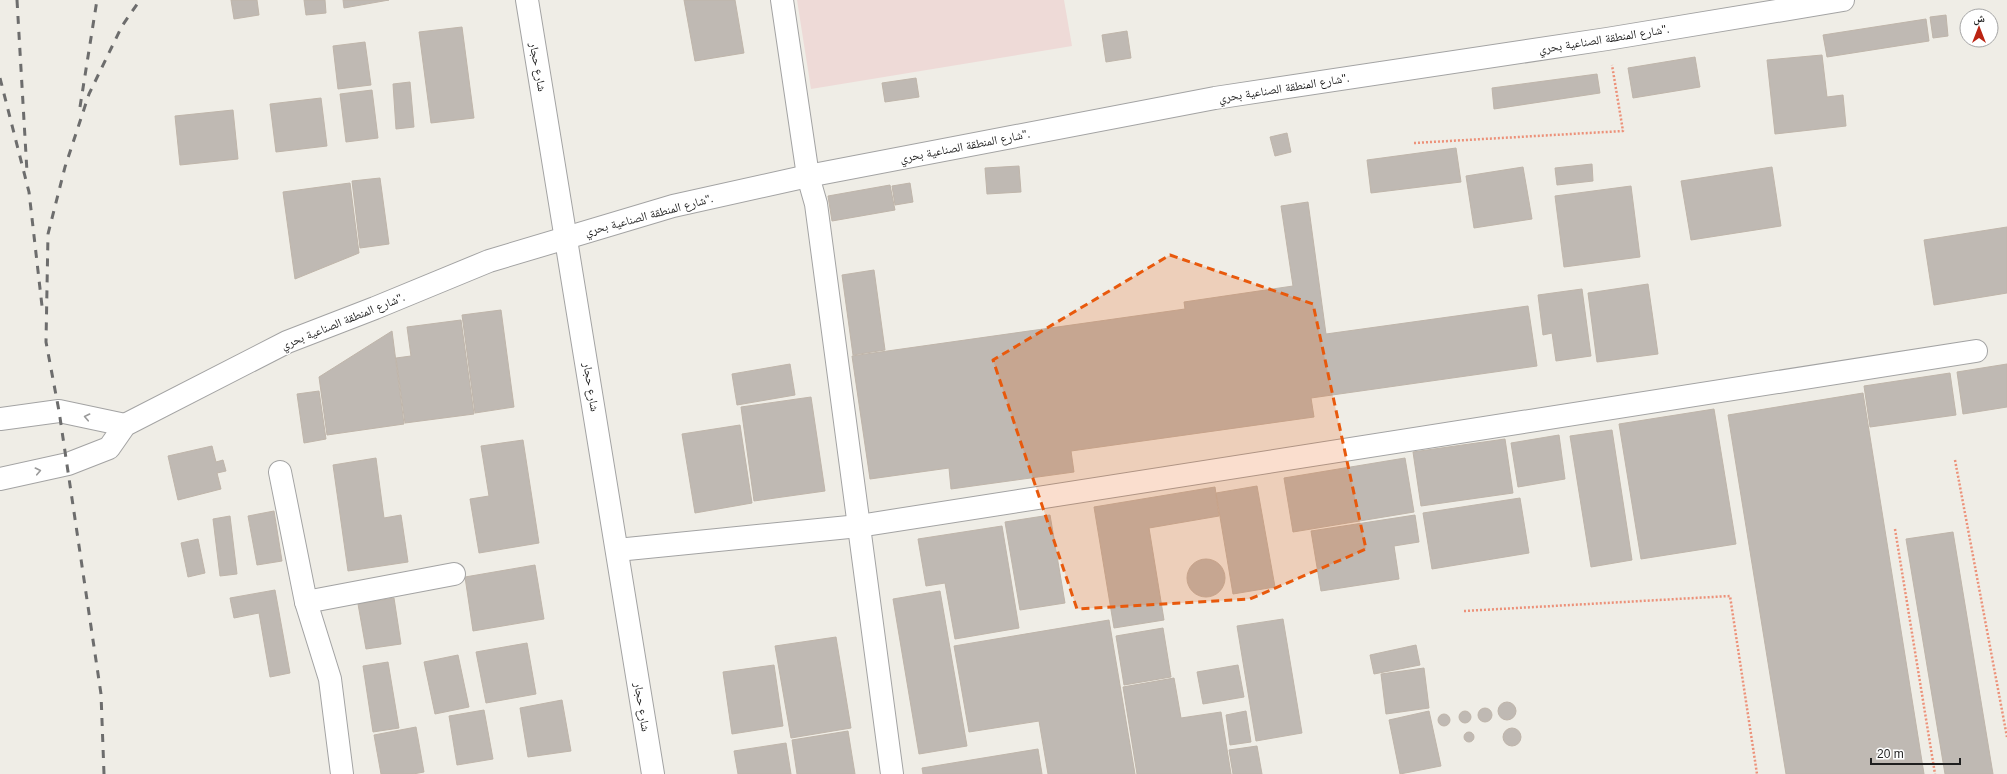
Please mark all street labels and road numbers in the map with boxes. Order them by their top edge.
street label: شارع المنطقة الصناعية بحري". [1537,22,1671,59]
street label: شارع حجار [526,40,549,93]
street label: شارع المنطقة الصناعية بحري". [1217,71,1351,108]
street label: شارع المنطقة الصناعية بحري". [899,126,1032,169]
street label: شارع المنطقة الصناعية بحري". [583,191,716,242]
street label: شارع المنطقة الصناعية بحري". [279,290,408,355]
street label: شارع حجار [579,360,602,413]
street label: شارع حجار [630,680,653,733]

